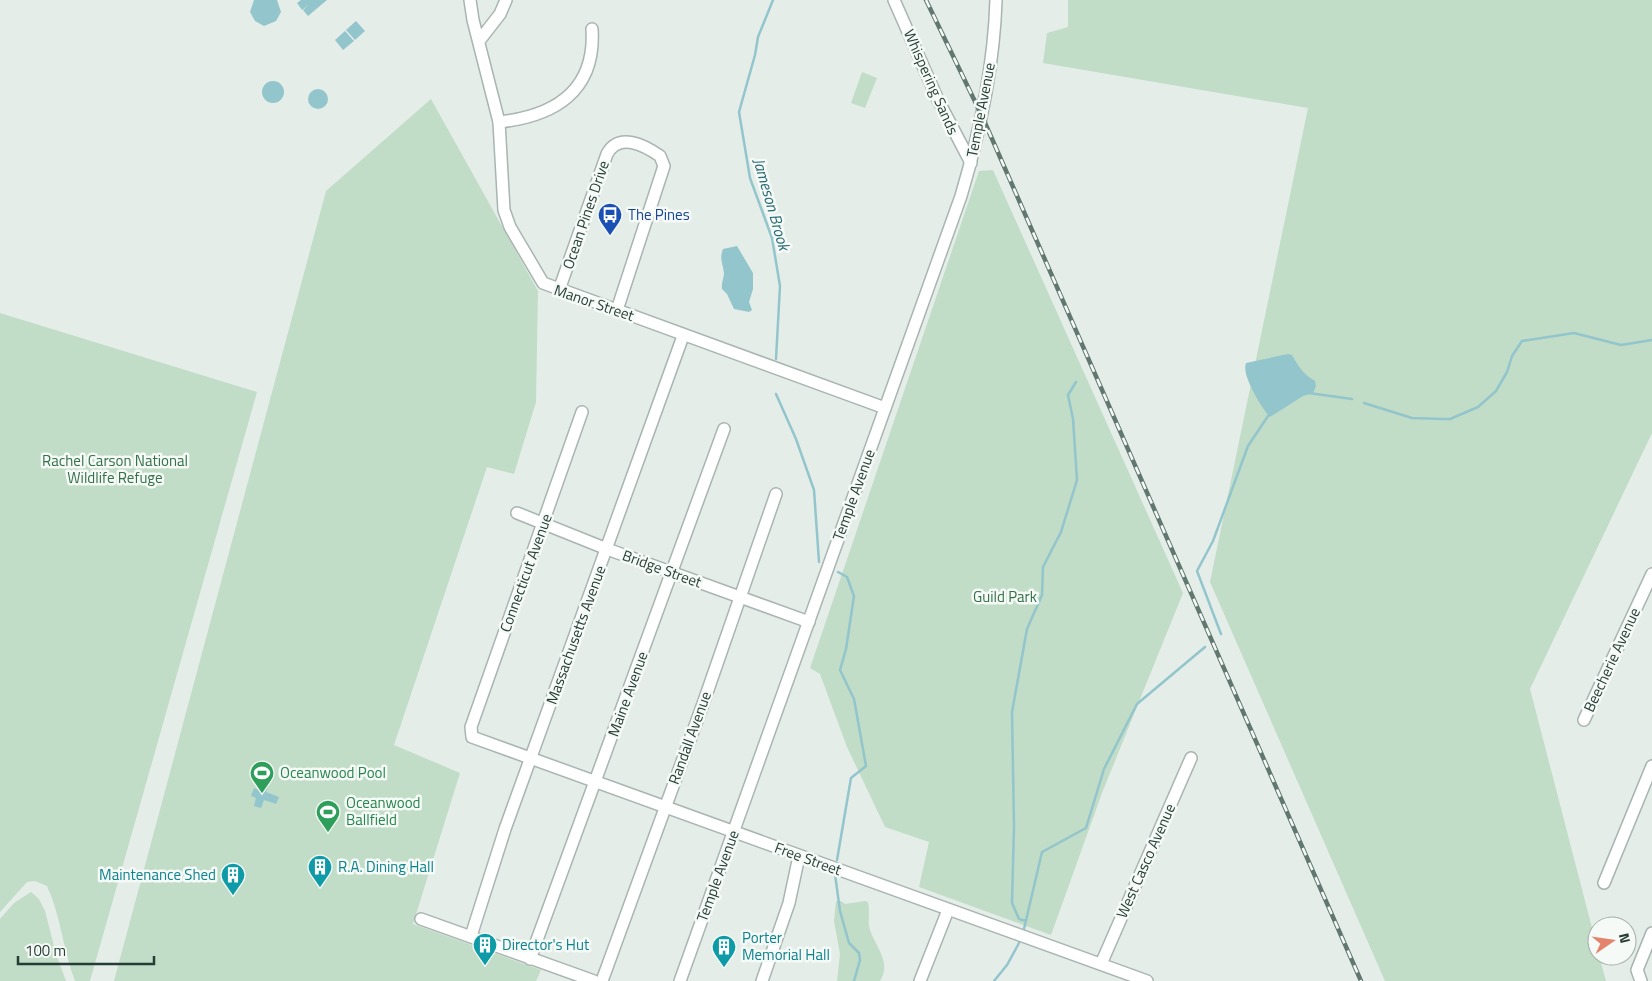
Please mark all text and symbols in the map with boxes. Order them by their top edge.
street label: Whispering Sands [898,25,965,138]
street label: Temple Avenue [960,61,1001,159]
water label: Jameson Brook [747,155,797,255]
street label: Ocean Pines Drive [556,157,615,272]
bus stop icon: The Pines [597,202,623,236]
place label: The Pines [628,203,690,226]
street label: Manor Street [551,278,638,327]
street label: Temple Avenue [826,446,881,544]
park label: Rachel Carson National Wildlife Refuge [42,449,188,489]
street label: Connecticut Avenue [493,510,558,635]
street label: Bridge Street [619,544,706,594]
street label: Massachusetts Avenue [540,562,611,708]
park label: Guild Park [973,585,1037,608]
street label: Beecherie Avenue [1577,604,1646,716]
street label: Maine Avenue [601,648,654,740]
street label: Randall Avenue [662,688,717,788]
sports icon: Oceanwood Pool [249,760,275,794]
place label: Oceanwood Pool [280,761,386,784]
place label: Oceanwood Ballfield [346,791,421,831]
sports icon: Oceanwood Ballfield [315,799,341,833]
street label: West Casco Avenue [1110,800,1181,922]
street label: Temple Avenue [690,827,745,925]
street label: Free Street [771,836,846,882]
building icon: R.A. Dining Hall [307,854,333,888]
place label: R.A. Dining Hall [338,855,434,878]
building icon: Maintenance Shed [220,862,246,896]
place label: Maintenance Shed [99,863,216,886]
north arrow [1587,916,1637,966]
place label: Porter Memorial Hall [742,926,830,966]
text: N [1614,931,1636,945]
building icon: Director's Hut [472,932,498,966]
place label: Director's Hut [502,933,590,956]
scale bar [18,934,154,966]
building icon: Porter Memorial Hall [711,934,737,968]
text: 100 m [25,939,66,962]

